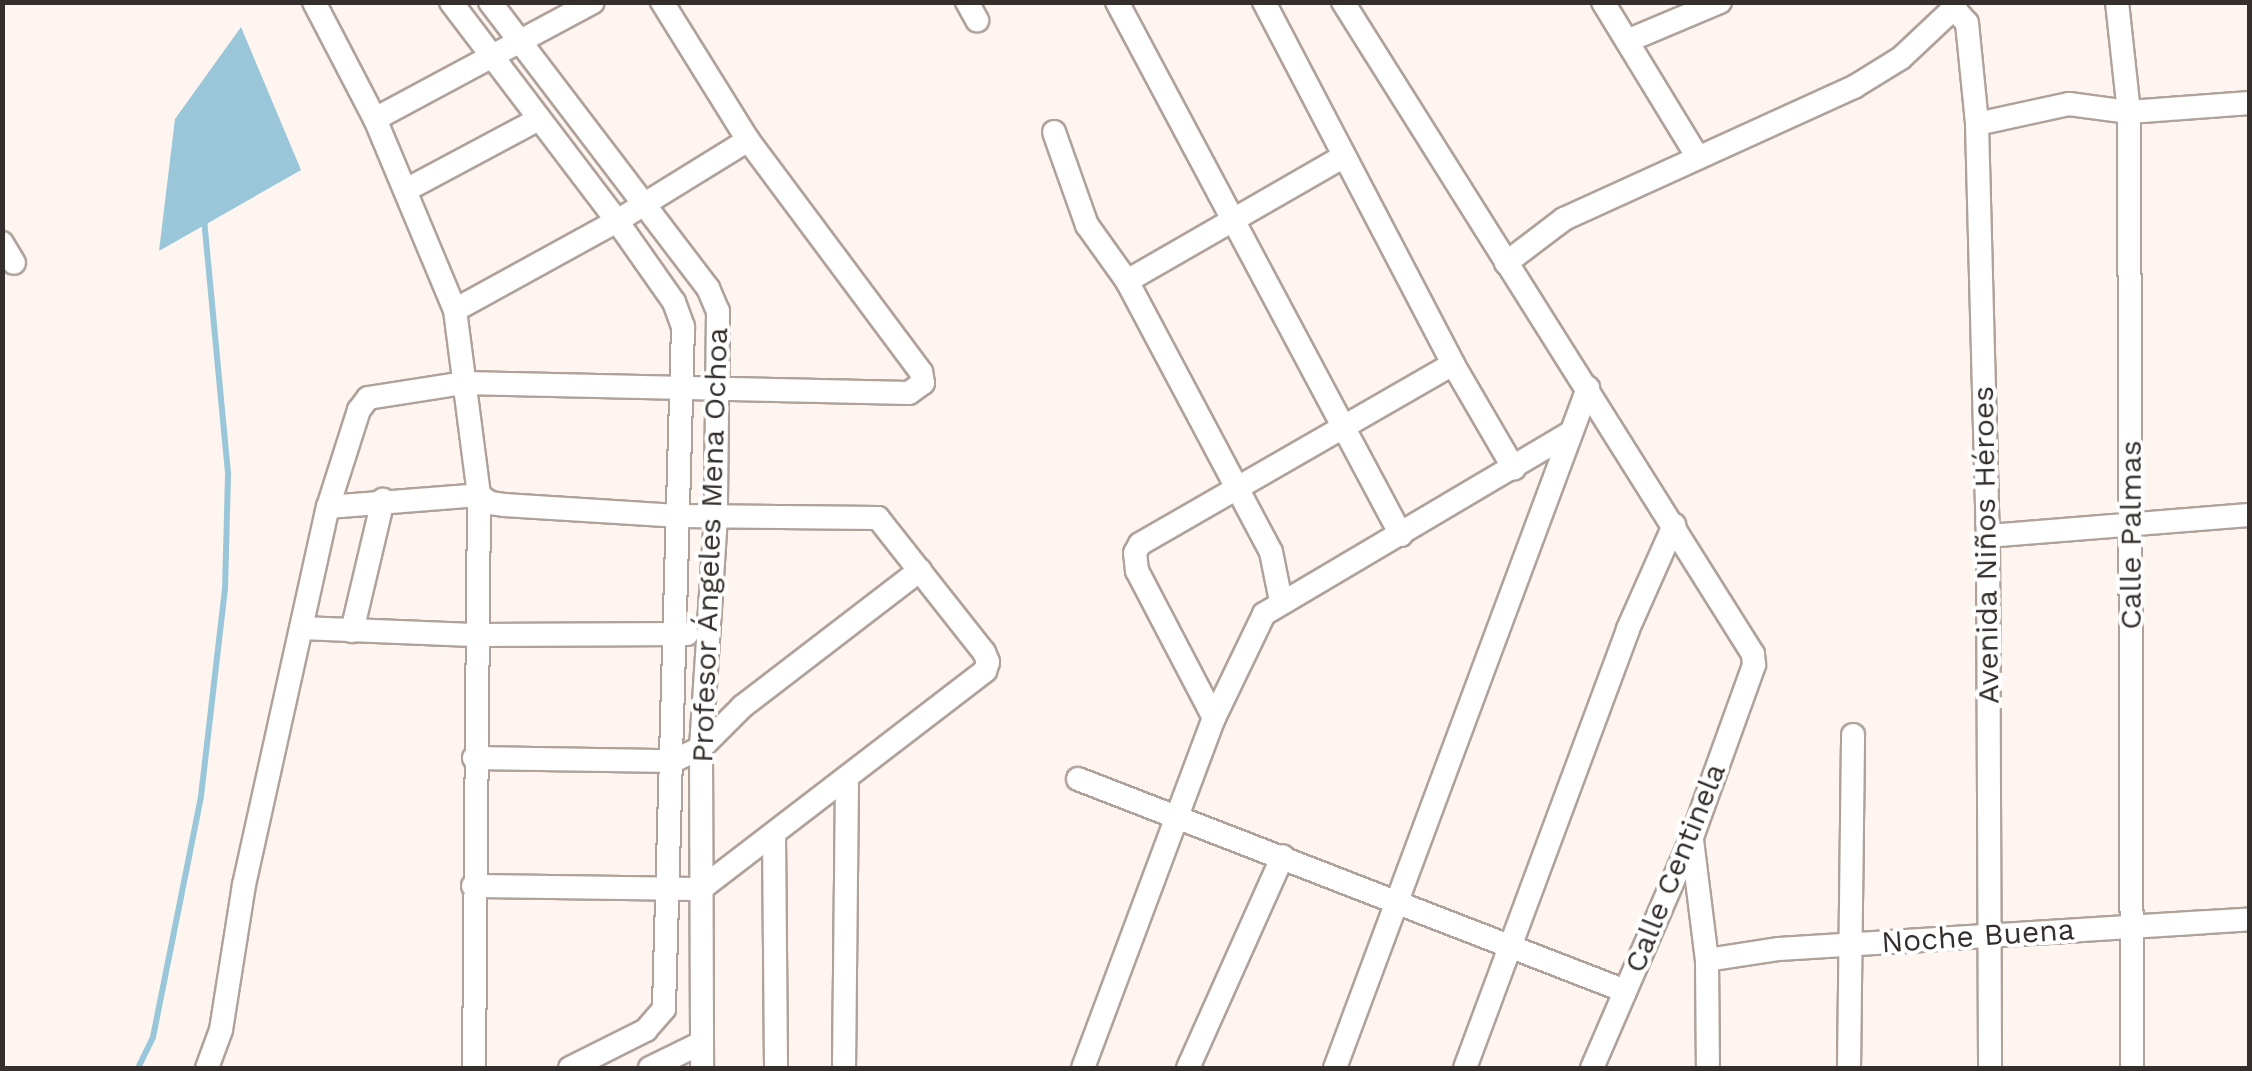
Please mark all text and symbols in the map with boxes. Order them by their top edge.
street label: Profesor Ángeles Mena Ochoa [684,325,736,765]
street label: Avenida Niños Héroes [1965,385,2007,705]
street label: Calle Palmas [2113,440,2149,630]
street label: Calle Centinela [1617,758,1733,978]
street label: Noche Buena [1880,911,2076,961]

